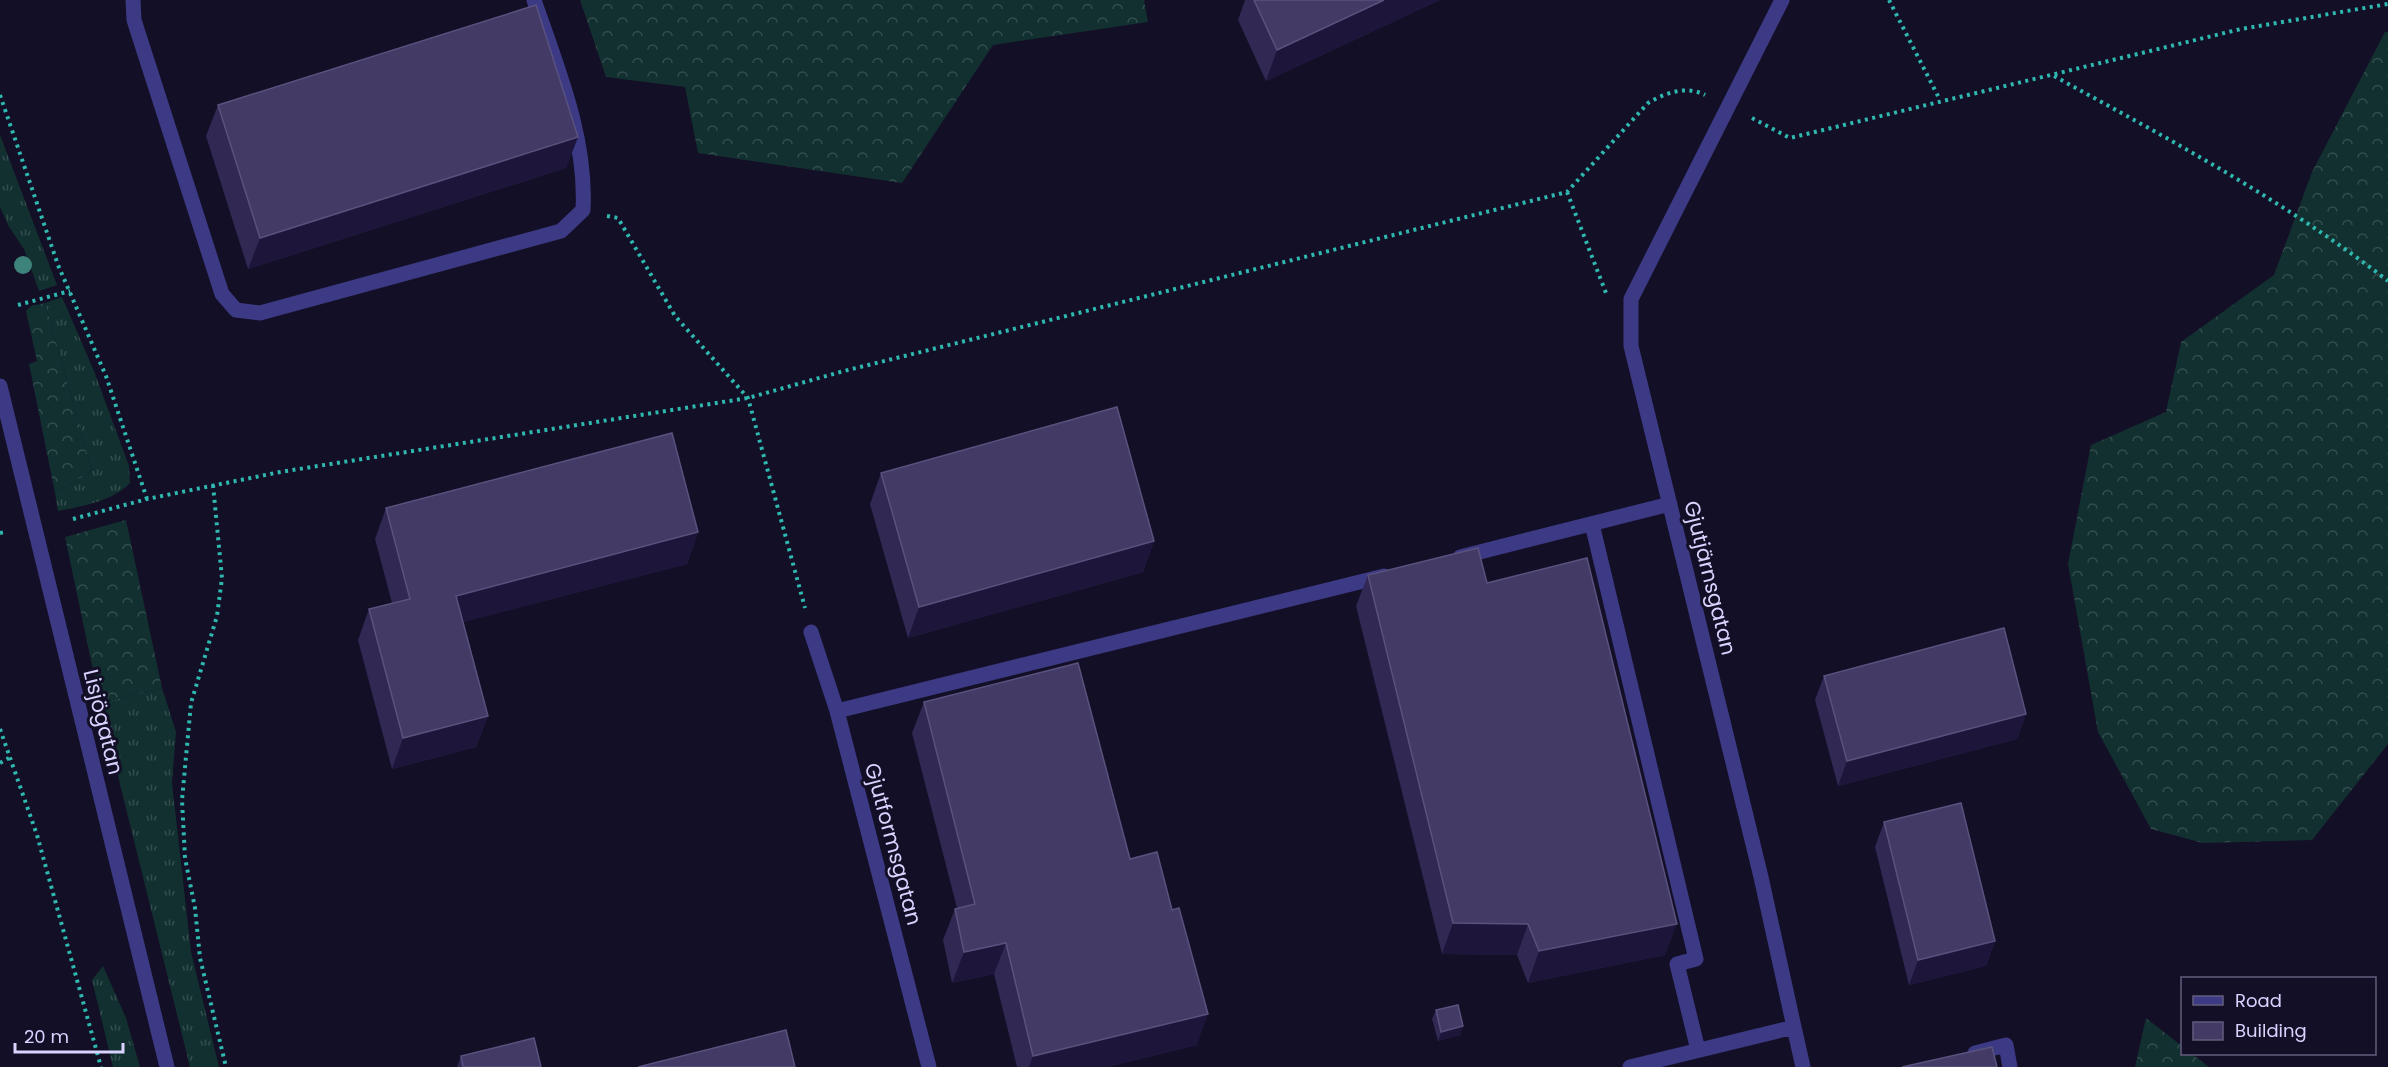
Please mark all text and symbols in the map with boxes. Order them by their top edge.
street label: Gjutjärnsgatan [1677,498,1744,658]
street label: Lisjögatan [76,666,131,778]
street label: Gjutformsgatan [858,759,929,928]
legend [2181,977,2376,1055]
text: Road [2235,988,2282,1013]
scale bar [15,1016,123,1054]
text: Building [2235,1018,2307,1043]
text: 20 m [24,1024,69,1049]

